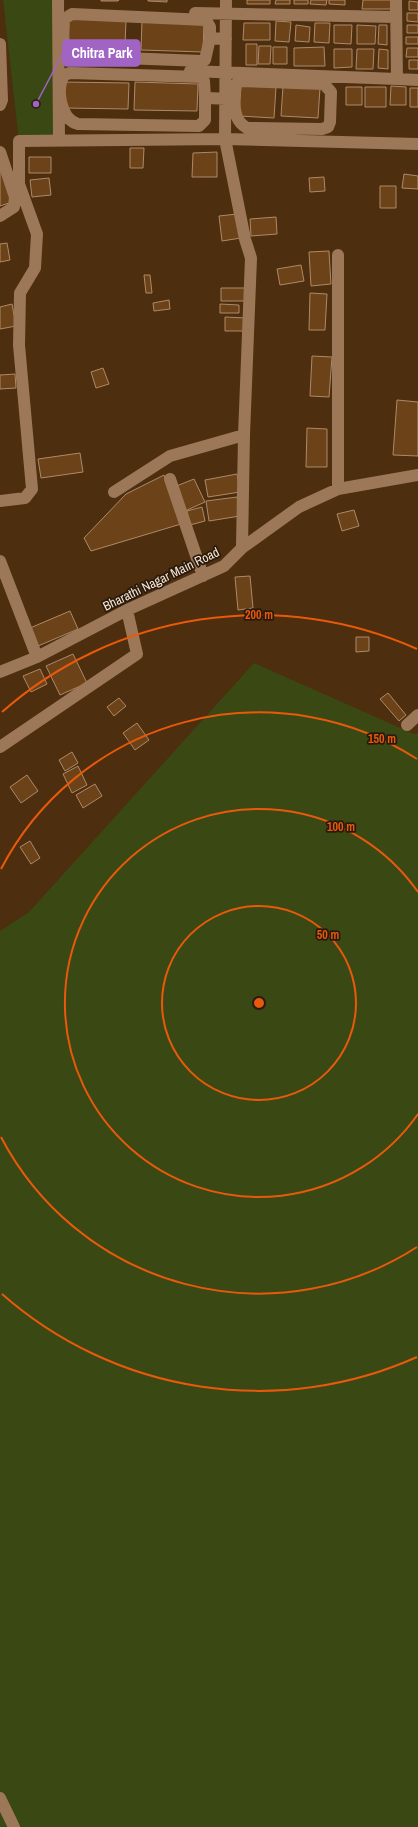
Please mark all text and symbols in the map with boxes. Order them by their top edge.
callout: Chitra Park [63,40,140,66]
text: Chitra Park [71,44,133,62]
street label: Bharathi Nagar Main Road [100,543,222,615]
text: 200 m [245,607,273,623]
text: 150 m [368,731,396,747]
text: 100 m [327,819,355,835]
text: 50 m [317,927,339,943]
centre of rings [252,996,266,1010]

